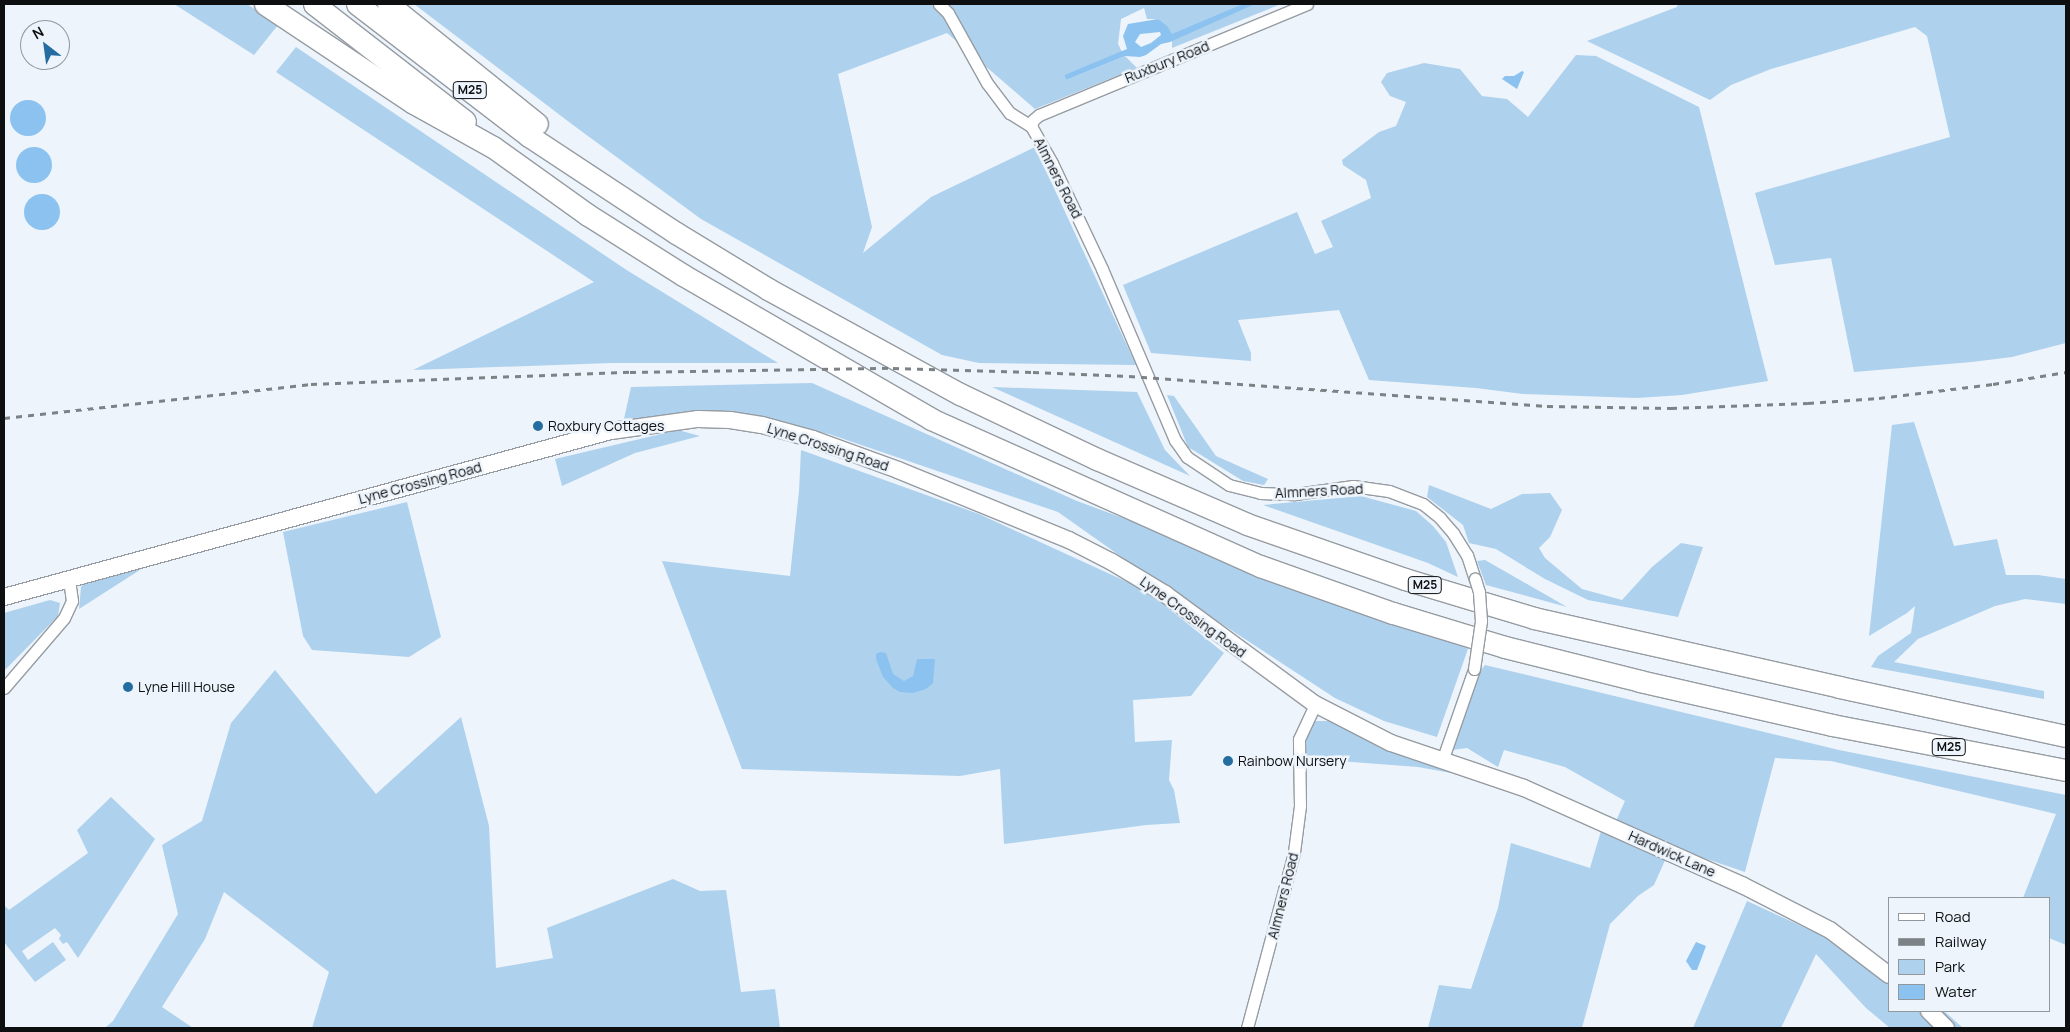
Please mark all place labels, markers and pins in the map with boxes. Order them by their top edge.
place label: Roxbury Cottages [548,418,664,434]
marker: Roxbury Cottages [532,420,544,432]
place label: Lyne Hill House [138,679,235,695]
marker: Lyne Hill House [122,681,134,693]
place label: Rainbow Nursery [1238,753,1347,769]
marker: Rainbow Nursery [1222,755,1234,767]

